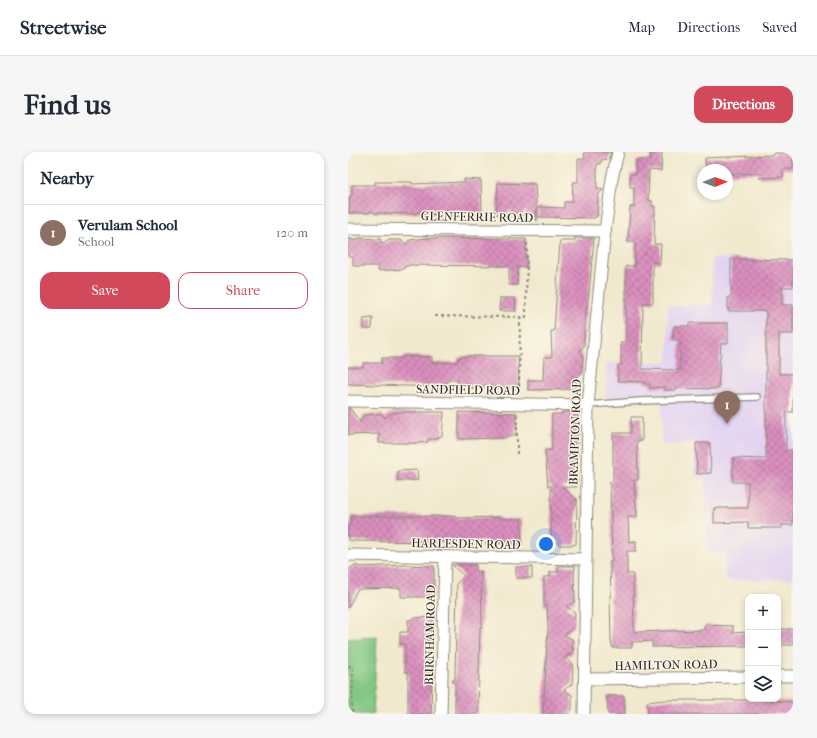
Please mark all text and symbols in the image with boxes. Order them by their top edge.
text: Streetwise [20,17,106,39]
text: Map [628,19,655,36]
text: Directions [677,19,740,36]
text: Saved [762,19,797,36]
button: Directions [694,86,793,123]
text: Find us [24,88,111,121]
north arrow [697,164,733,200]
text: Nearby [40,168,94,188]
street label: GLENFERRIE ROAD [421,209,533,225]
text: Verulam School [78,216,178,234]
text: 1 [51,225,55,240]
text: 120 m [276,225,308,240]
text: School [78,234,114,249]
button: Save [40,272,170,309]
button: Share [178,272,308,309]
street label: BRAMPTON ROAD [566,379,584,485]
street label: SANDFIELD ROAD [416,382,520,398]
pin: 1 [714,391,740,424]
your location [536,534,556,554]
street label: HARLESDEN ROAD [411,536,521,552]
street label: BURNHAM ROAD [422,585,438,685]
map controls [745,594,781,702]
button: + [745,594,781,630]
button: − [745,630,781,666]
street label: HAMILTON ROAD [614,657,718,673]
button: layers [745,666,781,702]

